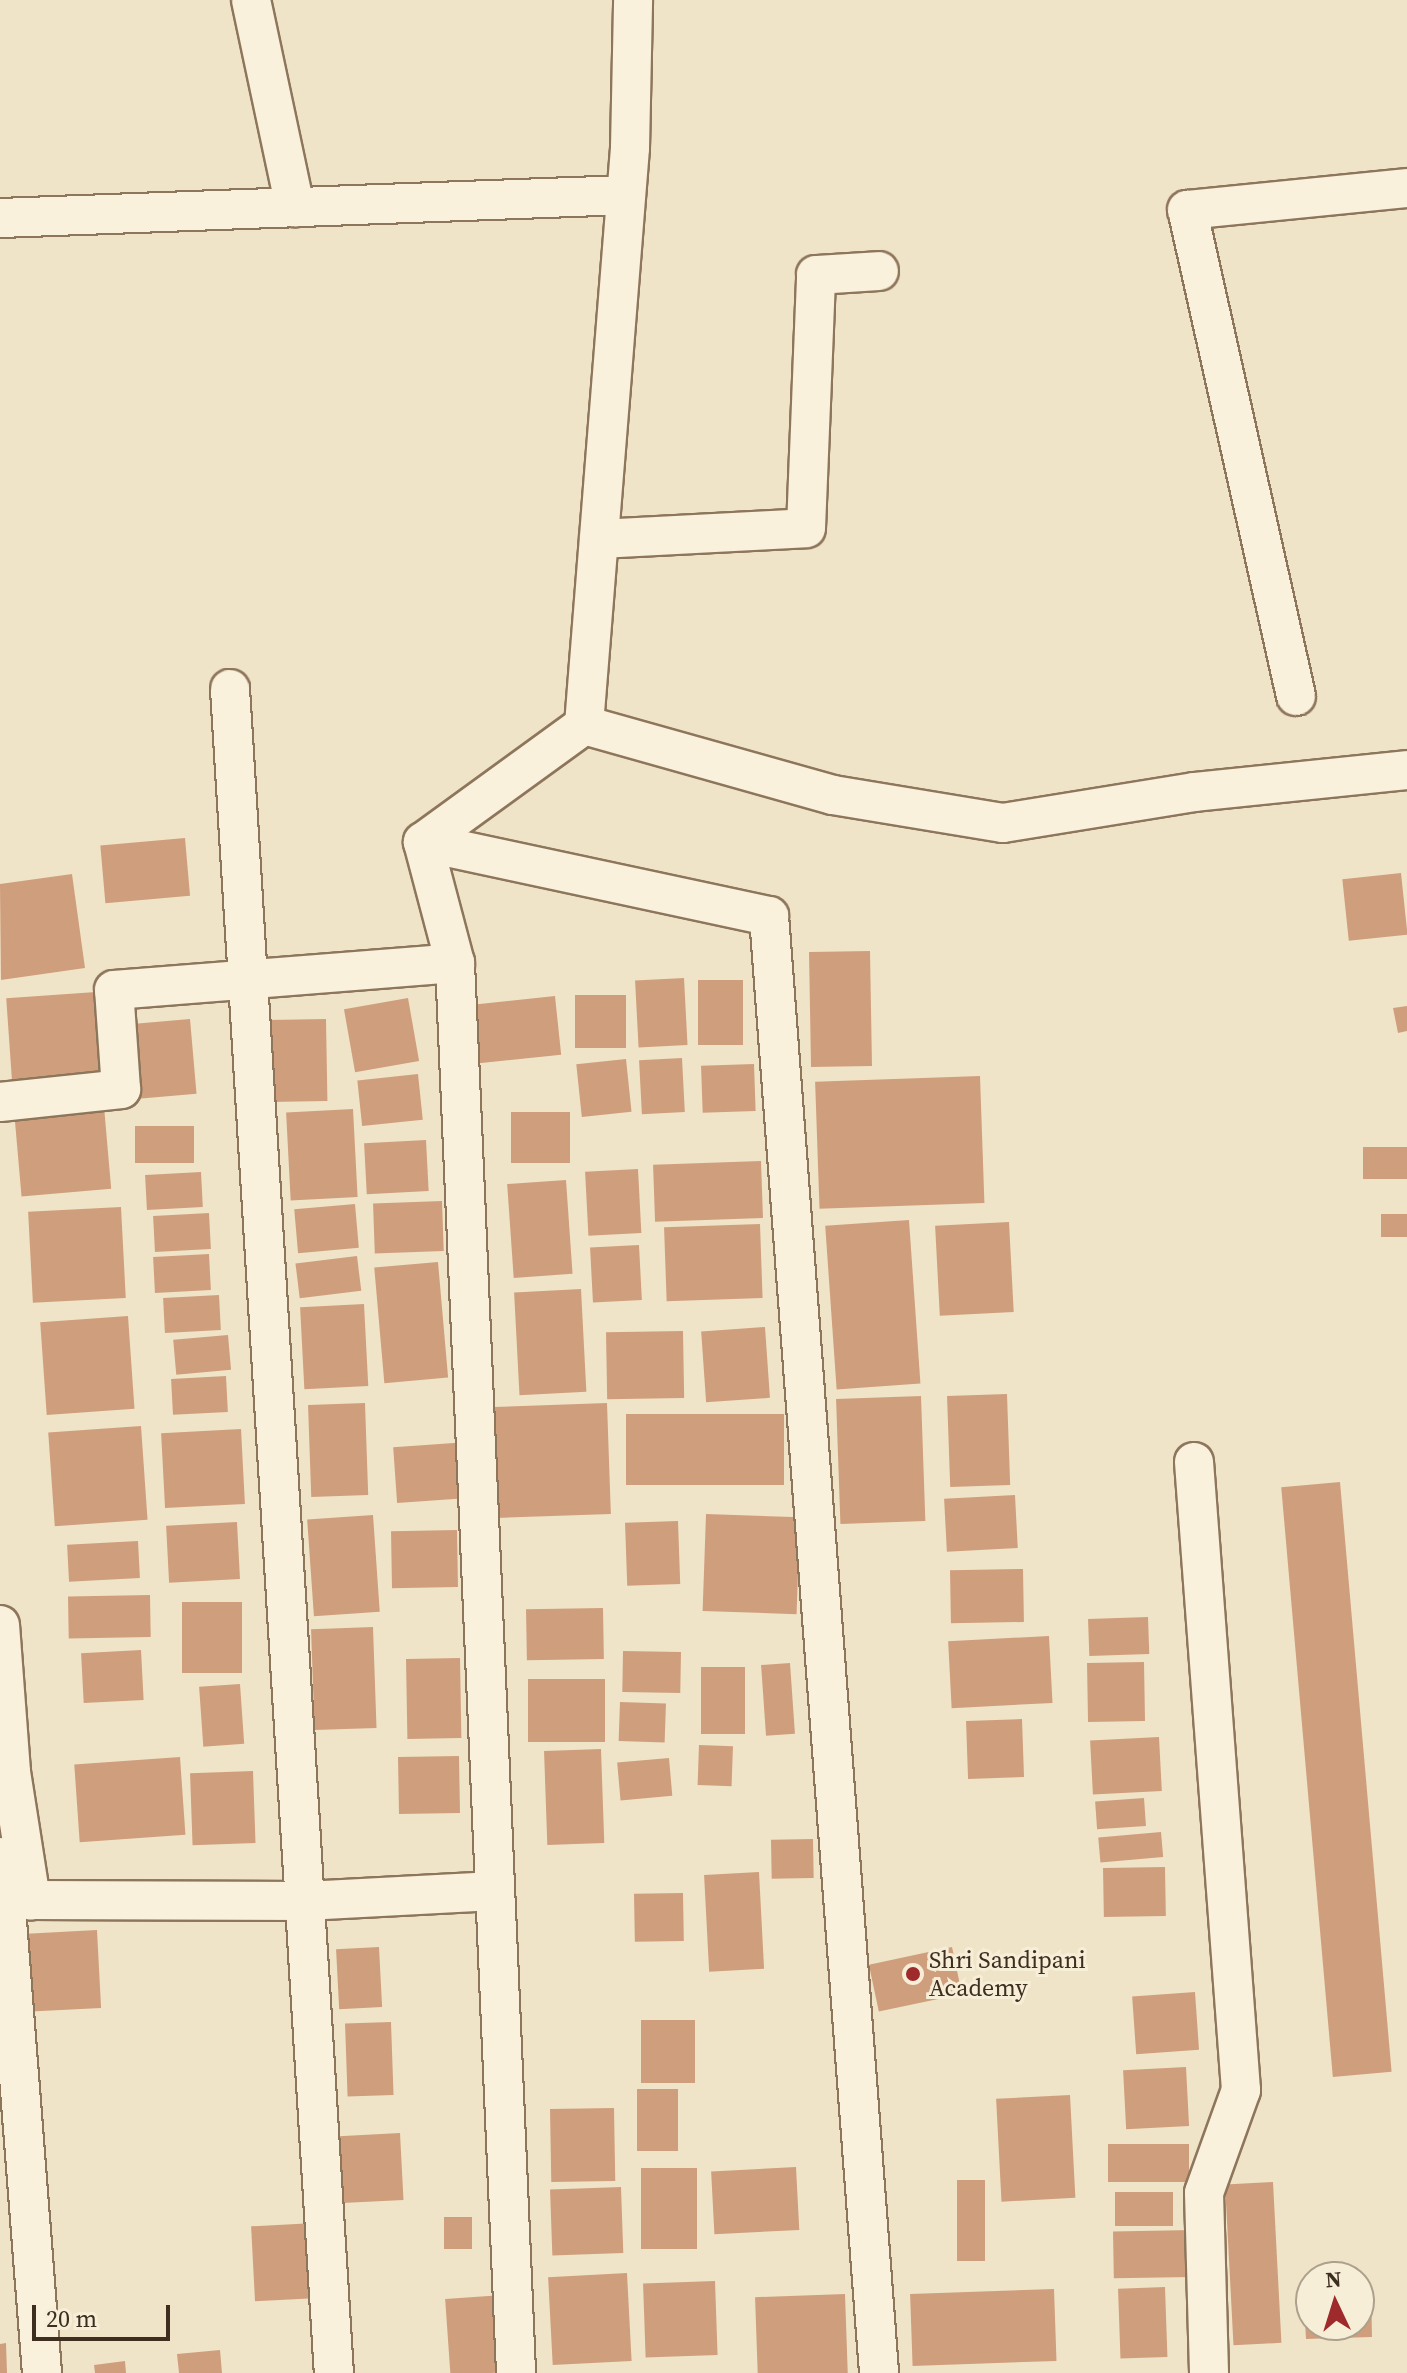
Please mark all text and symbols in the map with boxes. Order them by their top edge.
place label: Shri Sandipani Academy [929,1946,1086,2002]
marker: Shri Sandipani Academy [904,1965,922,1983]
north arrow [1295,2261,1375,2341]
text: N [1324,2264,1343,2295]
scale bar [36,2289,174,2339]
text: 20 m [46,2302,97,2335]

